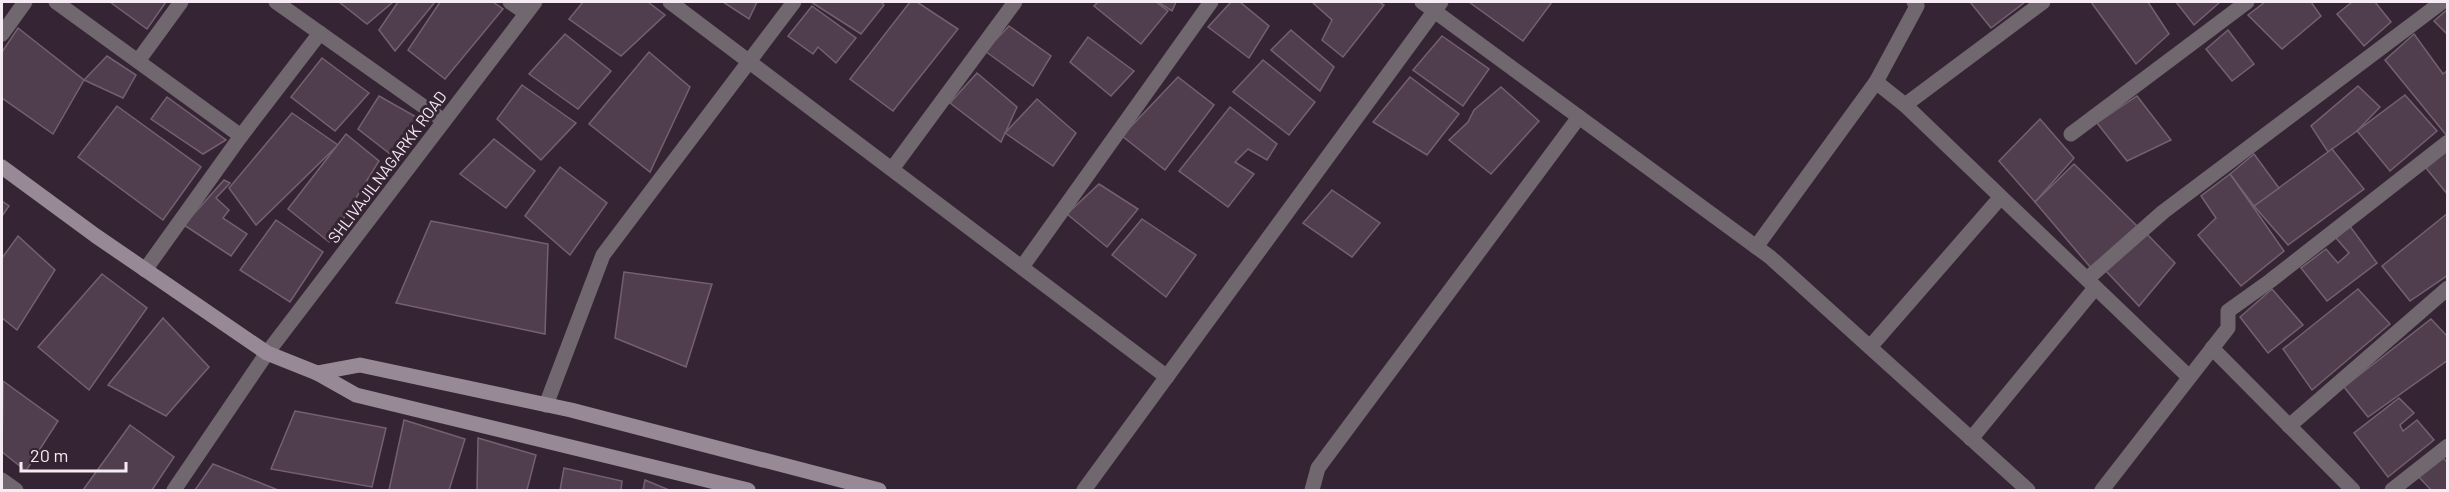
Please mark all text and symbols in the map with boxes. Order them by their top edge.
street label: SHLIVAJILNAGARKK ROAD [323,87,450,246]
scale bar [21,435,126,473]
text: 20 m [30,444,68,466]

